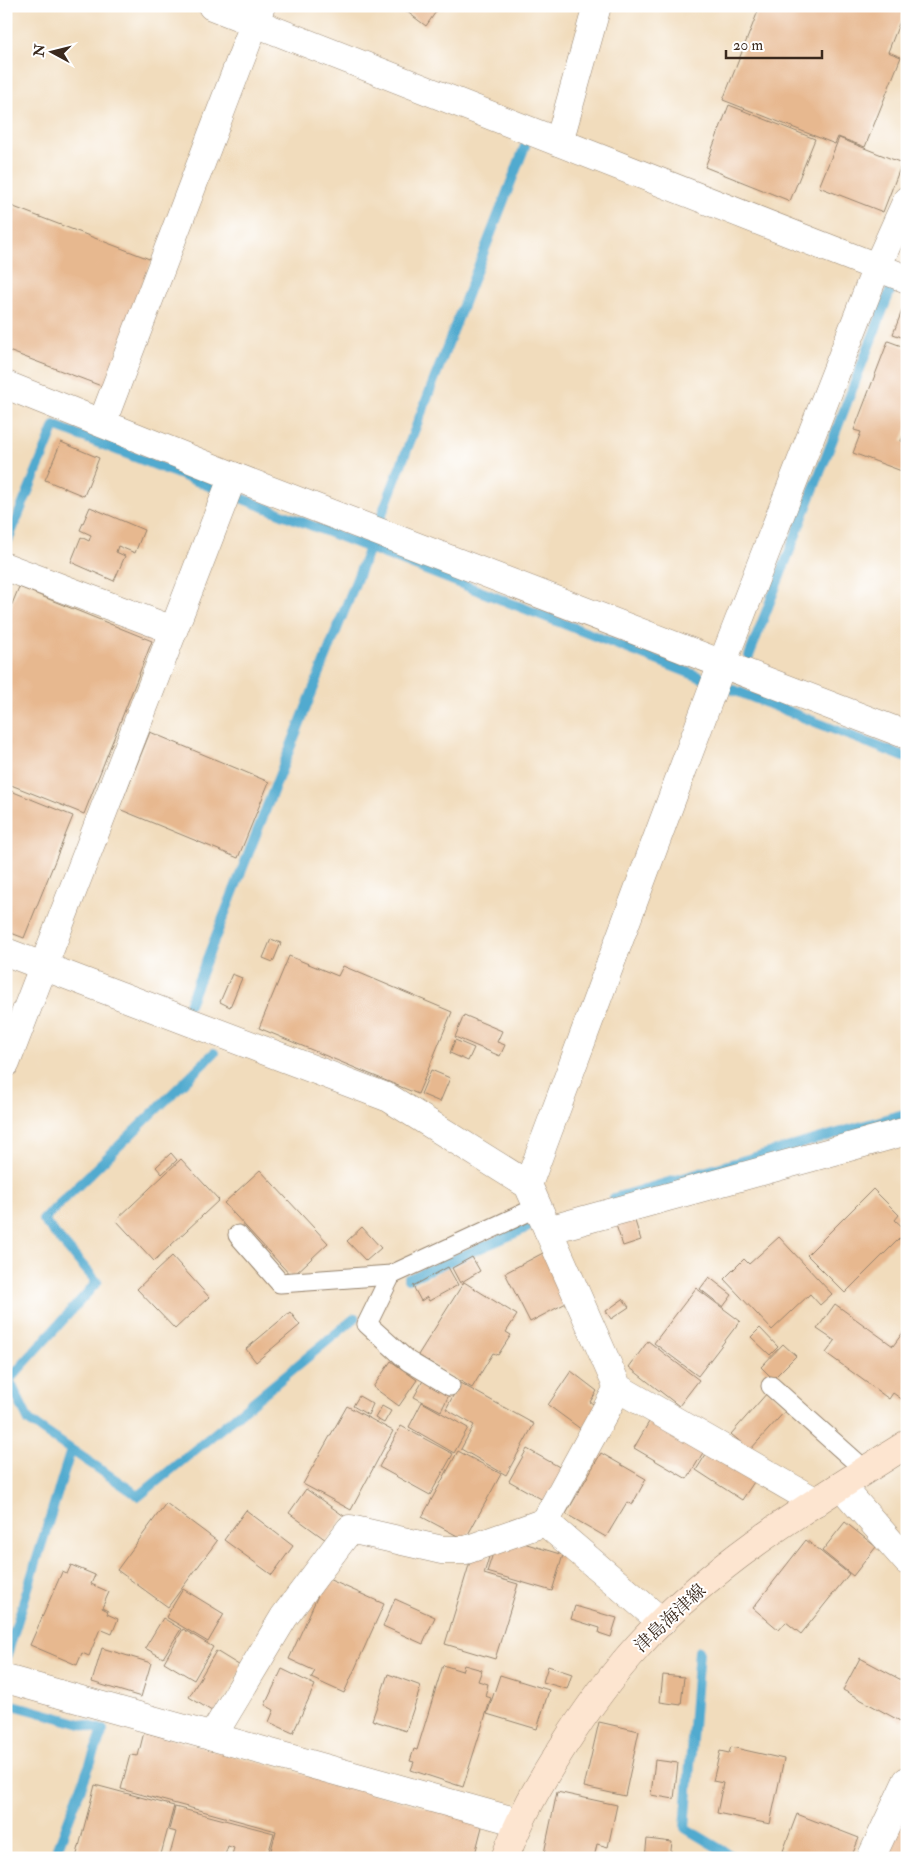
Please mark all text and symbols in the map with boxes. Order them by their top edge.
north arrow [28,28,78,78]
scale bar [726,28,822,60]
text: 20 m [733,36,763,55]
text: N [30,43,49,59]
street label: 津島海津線 [630,1579,711,1657]

